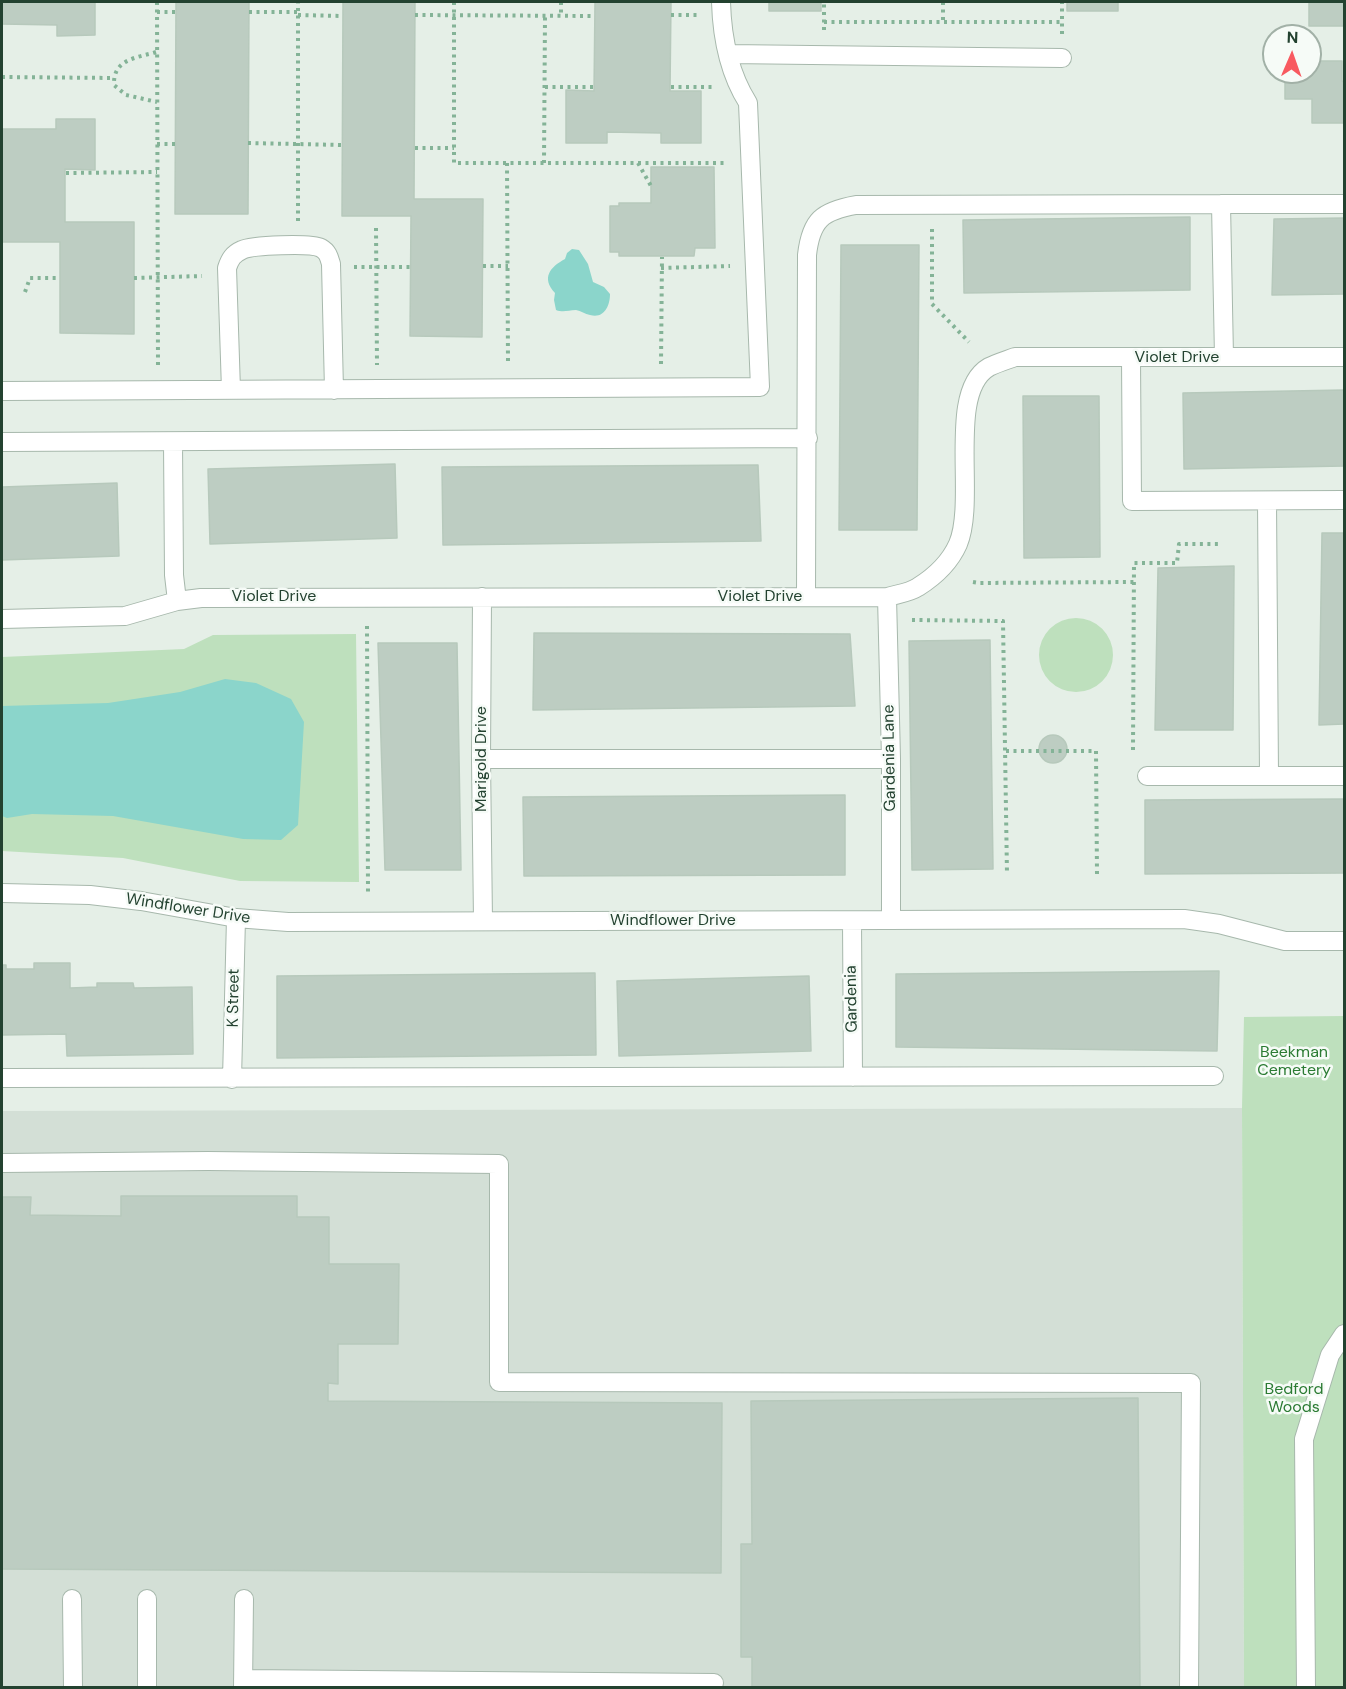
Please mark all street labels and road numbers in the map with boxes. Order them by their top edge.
street label: Violet Drive [1135,348,1219,368]
street label: Violet Drive [232,587,316,607]
street label: Violet Drive [718,587,802,607]
street label: Gardenia Lane [879,704,901,812]
street label: Marigold Drive [472,706,492,812]
street label: Windflower Drive [124,890,252,928]
street label: Windflower Drive [610,911,736,931]
street label: Gardenia [842,965,862,1033]
street label: K Street [224,968,244,1028]

